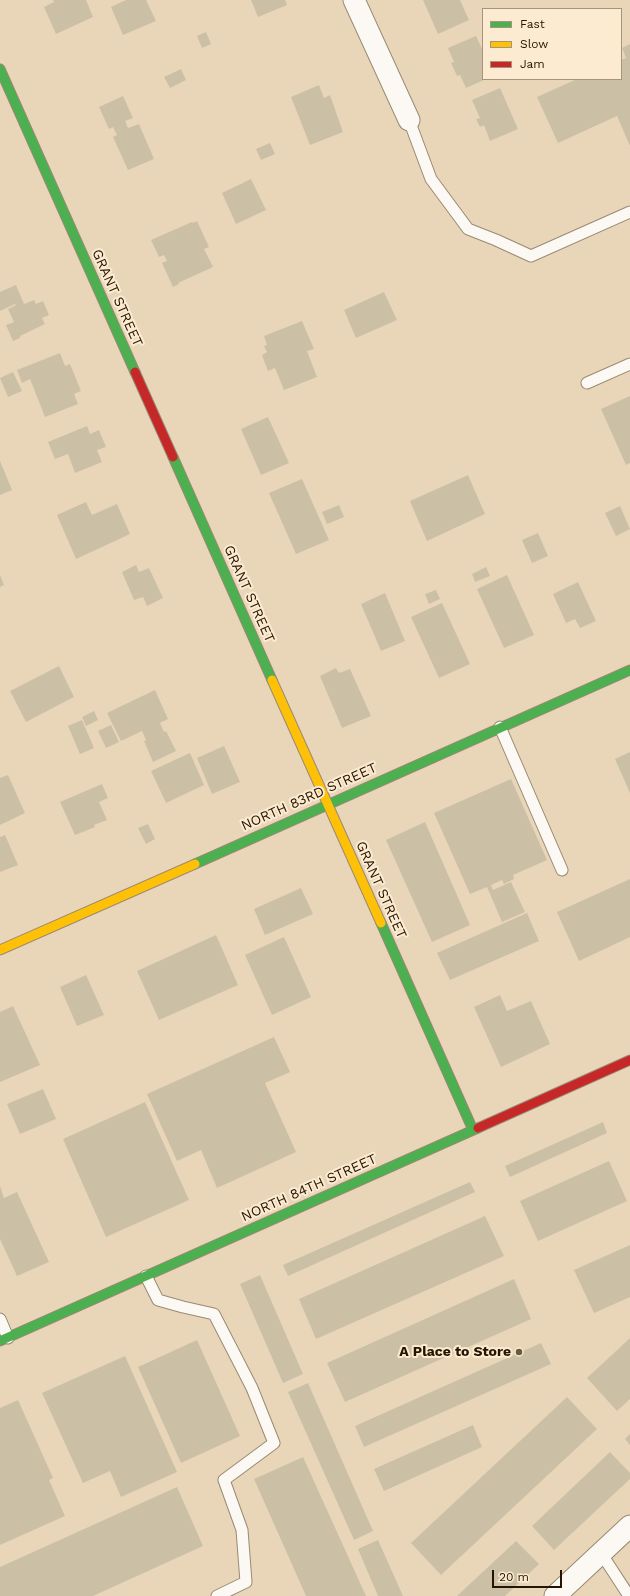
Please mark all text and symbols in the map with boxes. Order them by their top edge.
legend [482,8,622,80]
text: Fast [520,17,545,31]
text: Slow [520,37,548,51]
text: Jam [520,57,545,71]
street label: GRANT STREET [88,247,146,349]
street label: GRANT STREET [220,543,278,645]
street label: NORTH 83RD STREET [239,760,379,834]
street label: GRANT STREET [352,839,410,941]
street label: NORTH 84TH STREET [239,1151,379,1225]
place label: A Place to Store [399,1344,511,1360]
marker: A Place to Store [514,1347,524,1357]
scale bar [494,1562,564,1588]
text: 20 m [499,1570,529,1584]

